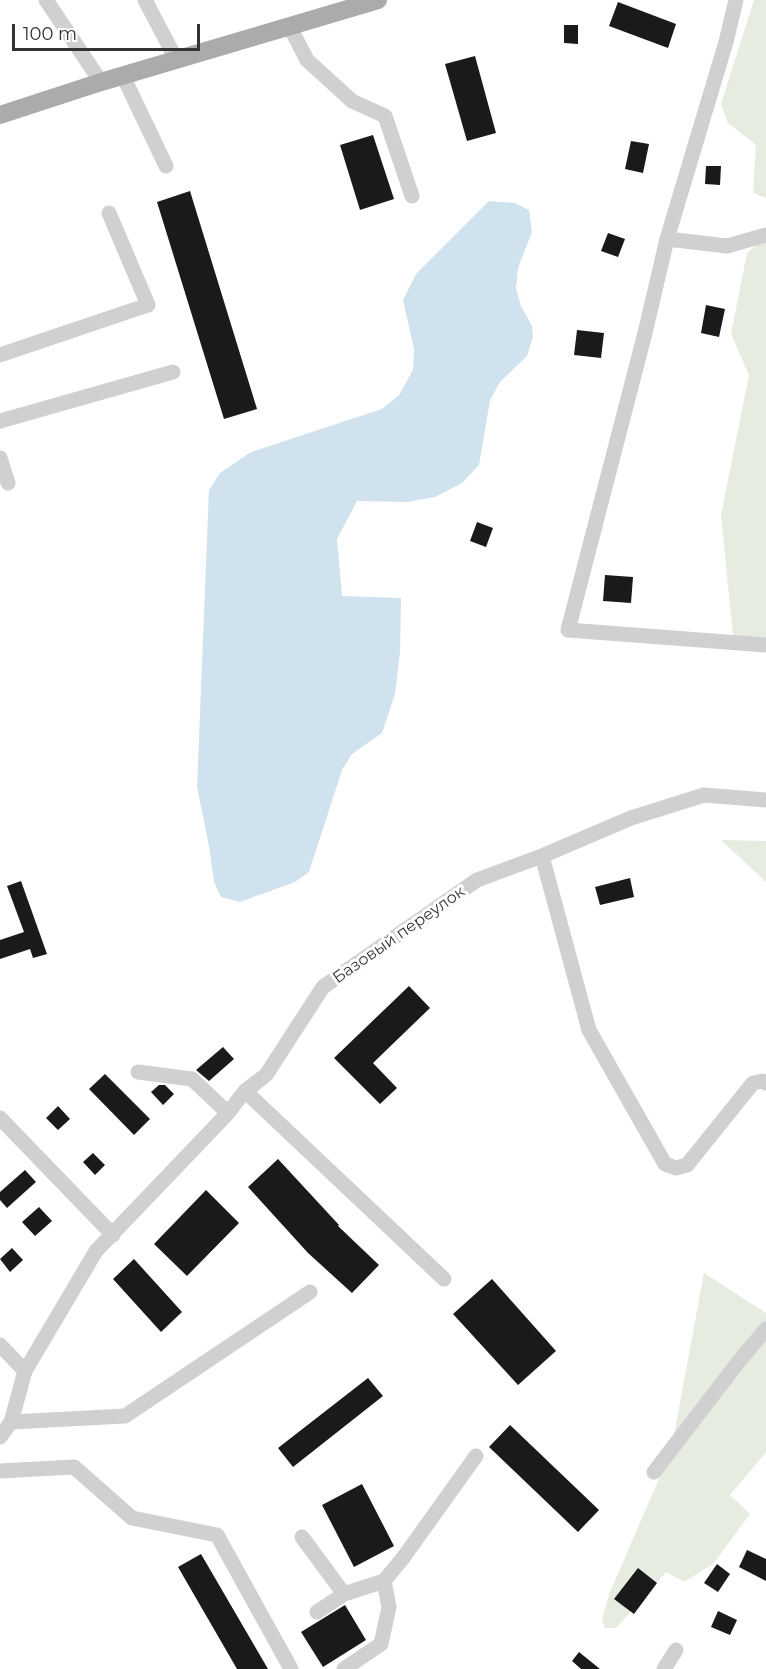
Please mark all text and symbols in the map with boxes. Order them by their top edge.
scale bar [15,12,202,50]
text: 100 m [23,23,77,45]
street label: Базовый переулок [329,882,469,988]

